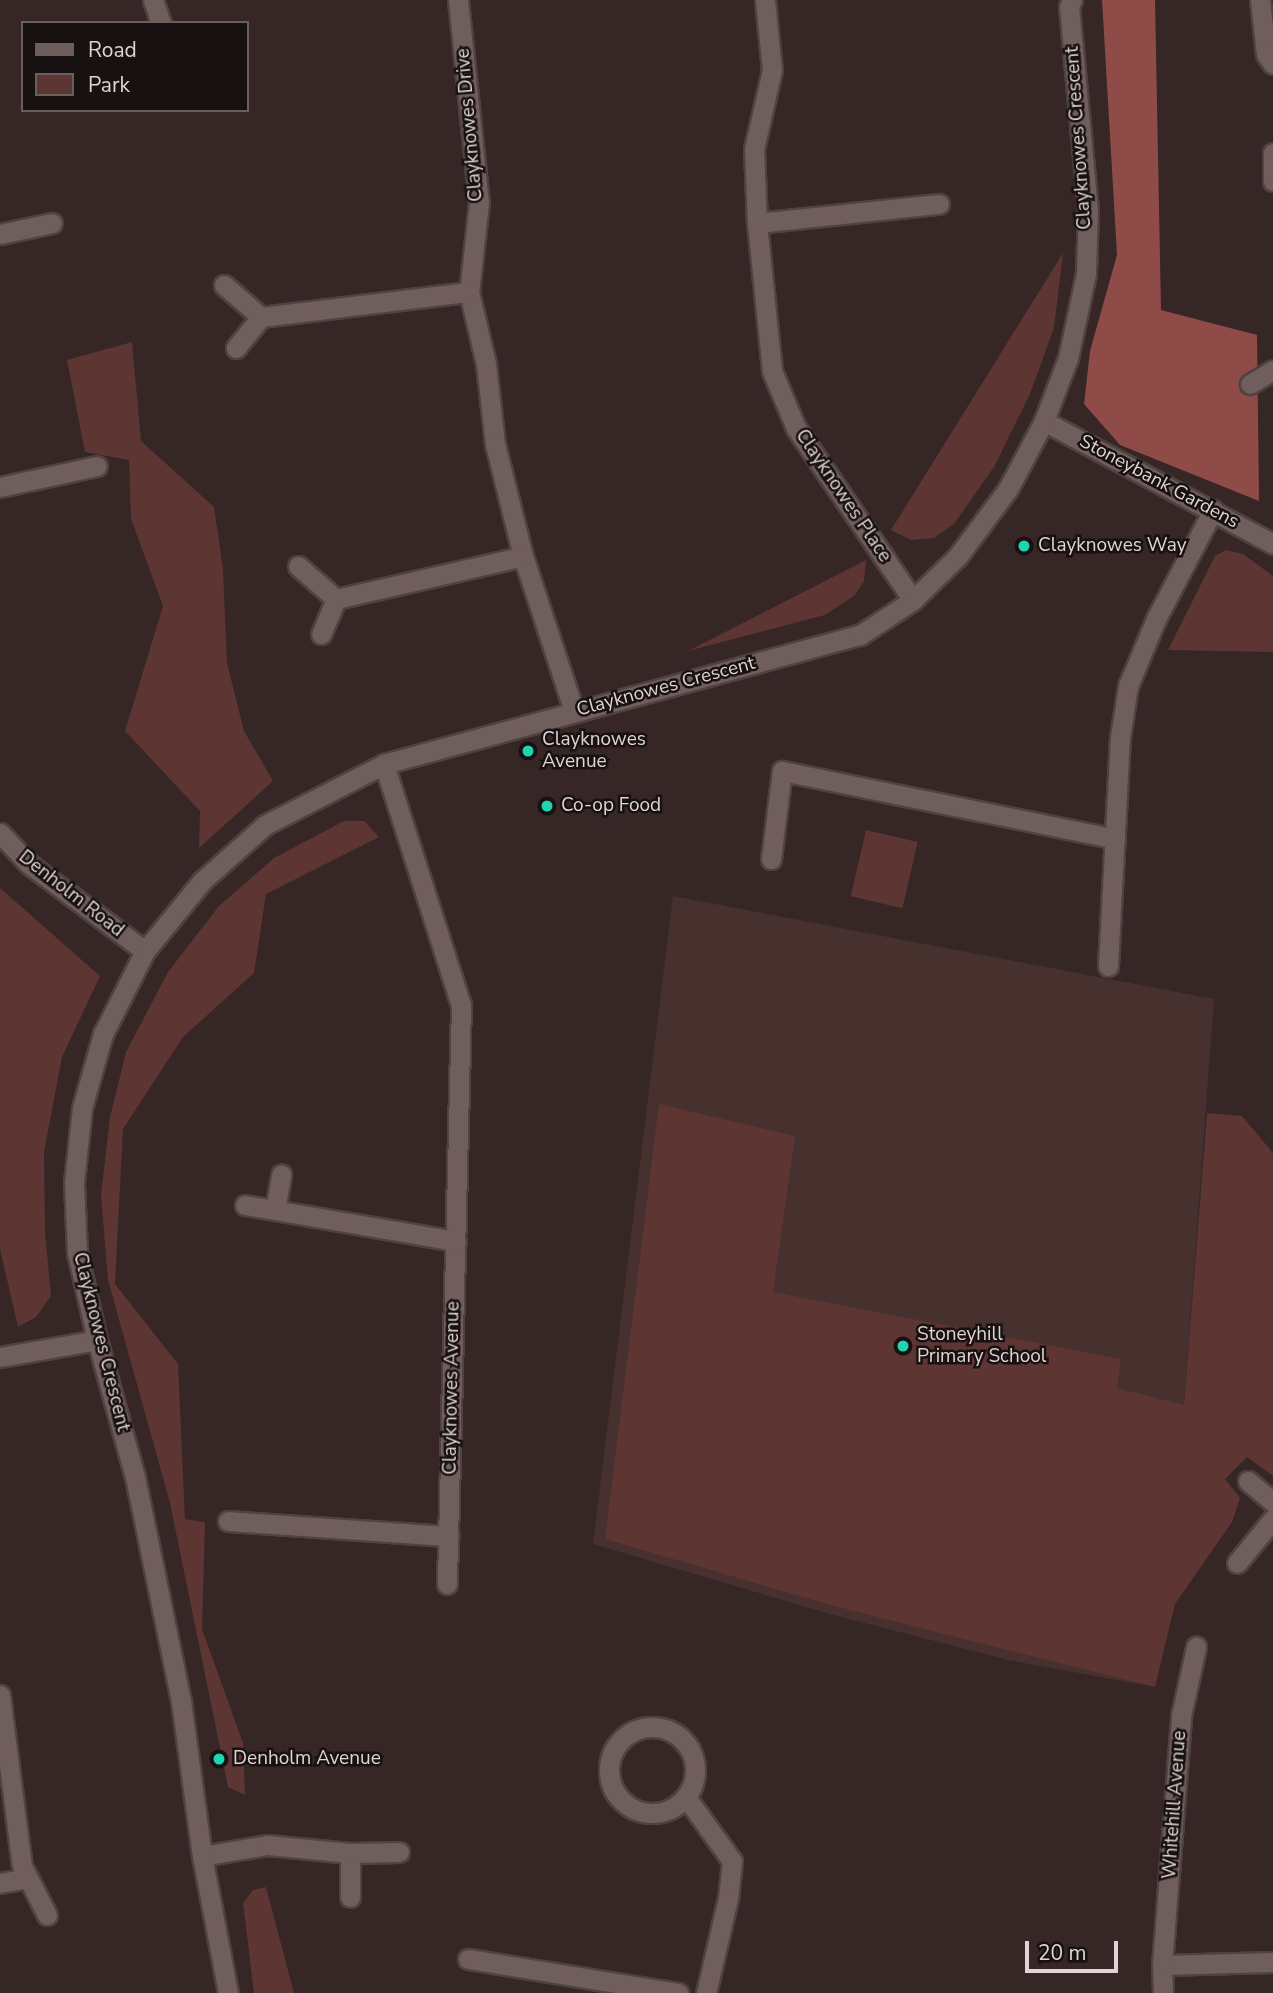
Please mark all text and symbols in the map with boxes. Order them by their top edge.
legend [21,21,248,112]
text: Road [88,36,137,64]
street label: Clayknowes Crescent [1061,46,1097,230]
street label: Clayknowes Drive [452,47,488,203]
text: Park [88,71,130,99]
street label: Clayknowes Place [790,425,896,567]
street label: Stoneybank Gardens [1075,430,1243,534]
place label: Clayknowes Way [1038,535,1186,557]
marker: Clayknowes Way [1016,538,1032,554]
street label: Clayknowes Crescent [574,652,758,722]
place label: Clayknowes Avenue [542,729,646,773]
marker: Clayknowes Avenue [520,743,536,759]
place label: Co-op Food [561,795,661,817]
marker: Co-op Food [539,798,555,814]
street label: Denholm Road [14,846,128,942]
street label: Clayknowes Crescent [68,1250,134,1434]
street label: Clayknowes Avenue [439,1301,465,1475]
place label: Stoneyhill Primary School [917,1324,1046,1368]
marker: Stoneyhill Primary School [895,1338,911,1354]
street label: Whitehill Avenue [1158,1730,1192,1880]
place label: Denholm Avenue [233,1748,381,1770]
marker: Denholm Avenue [211,1751,227,1767]
scale bar [1028,1926,1121,1970]
text: 20 m [1038,1939,1087,1967]

